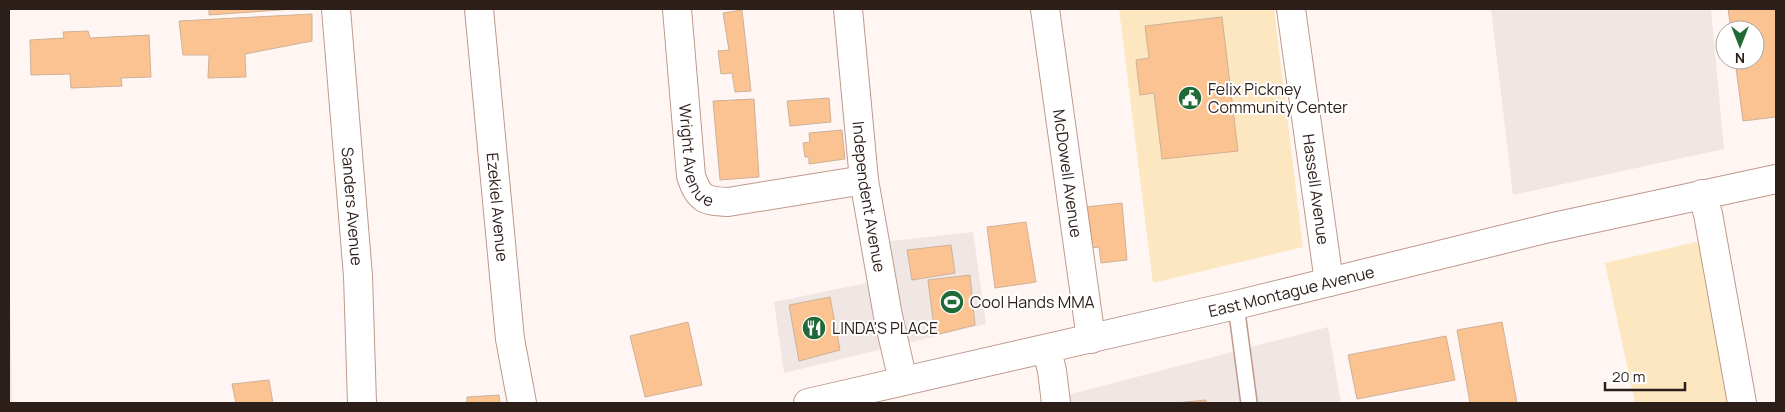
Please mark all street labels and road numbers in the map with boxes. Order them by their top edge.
street label: Wright Avenue [674,103,716,212]
street label: McDowell Avenue [1048,108,1088,239]
street label: Independent Avenue [848,120,891,274]
street label: Hassell Avenue [1298,133,1335,246]
street label: Sanders Avenue [336,146,368,267]
street label: Ezekiel Avenue [482,152,514,262]
street label: East Montague Avenue [1206,260,1377,322]

